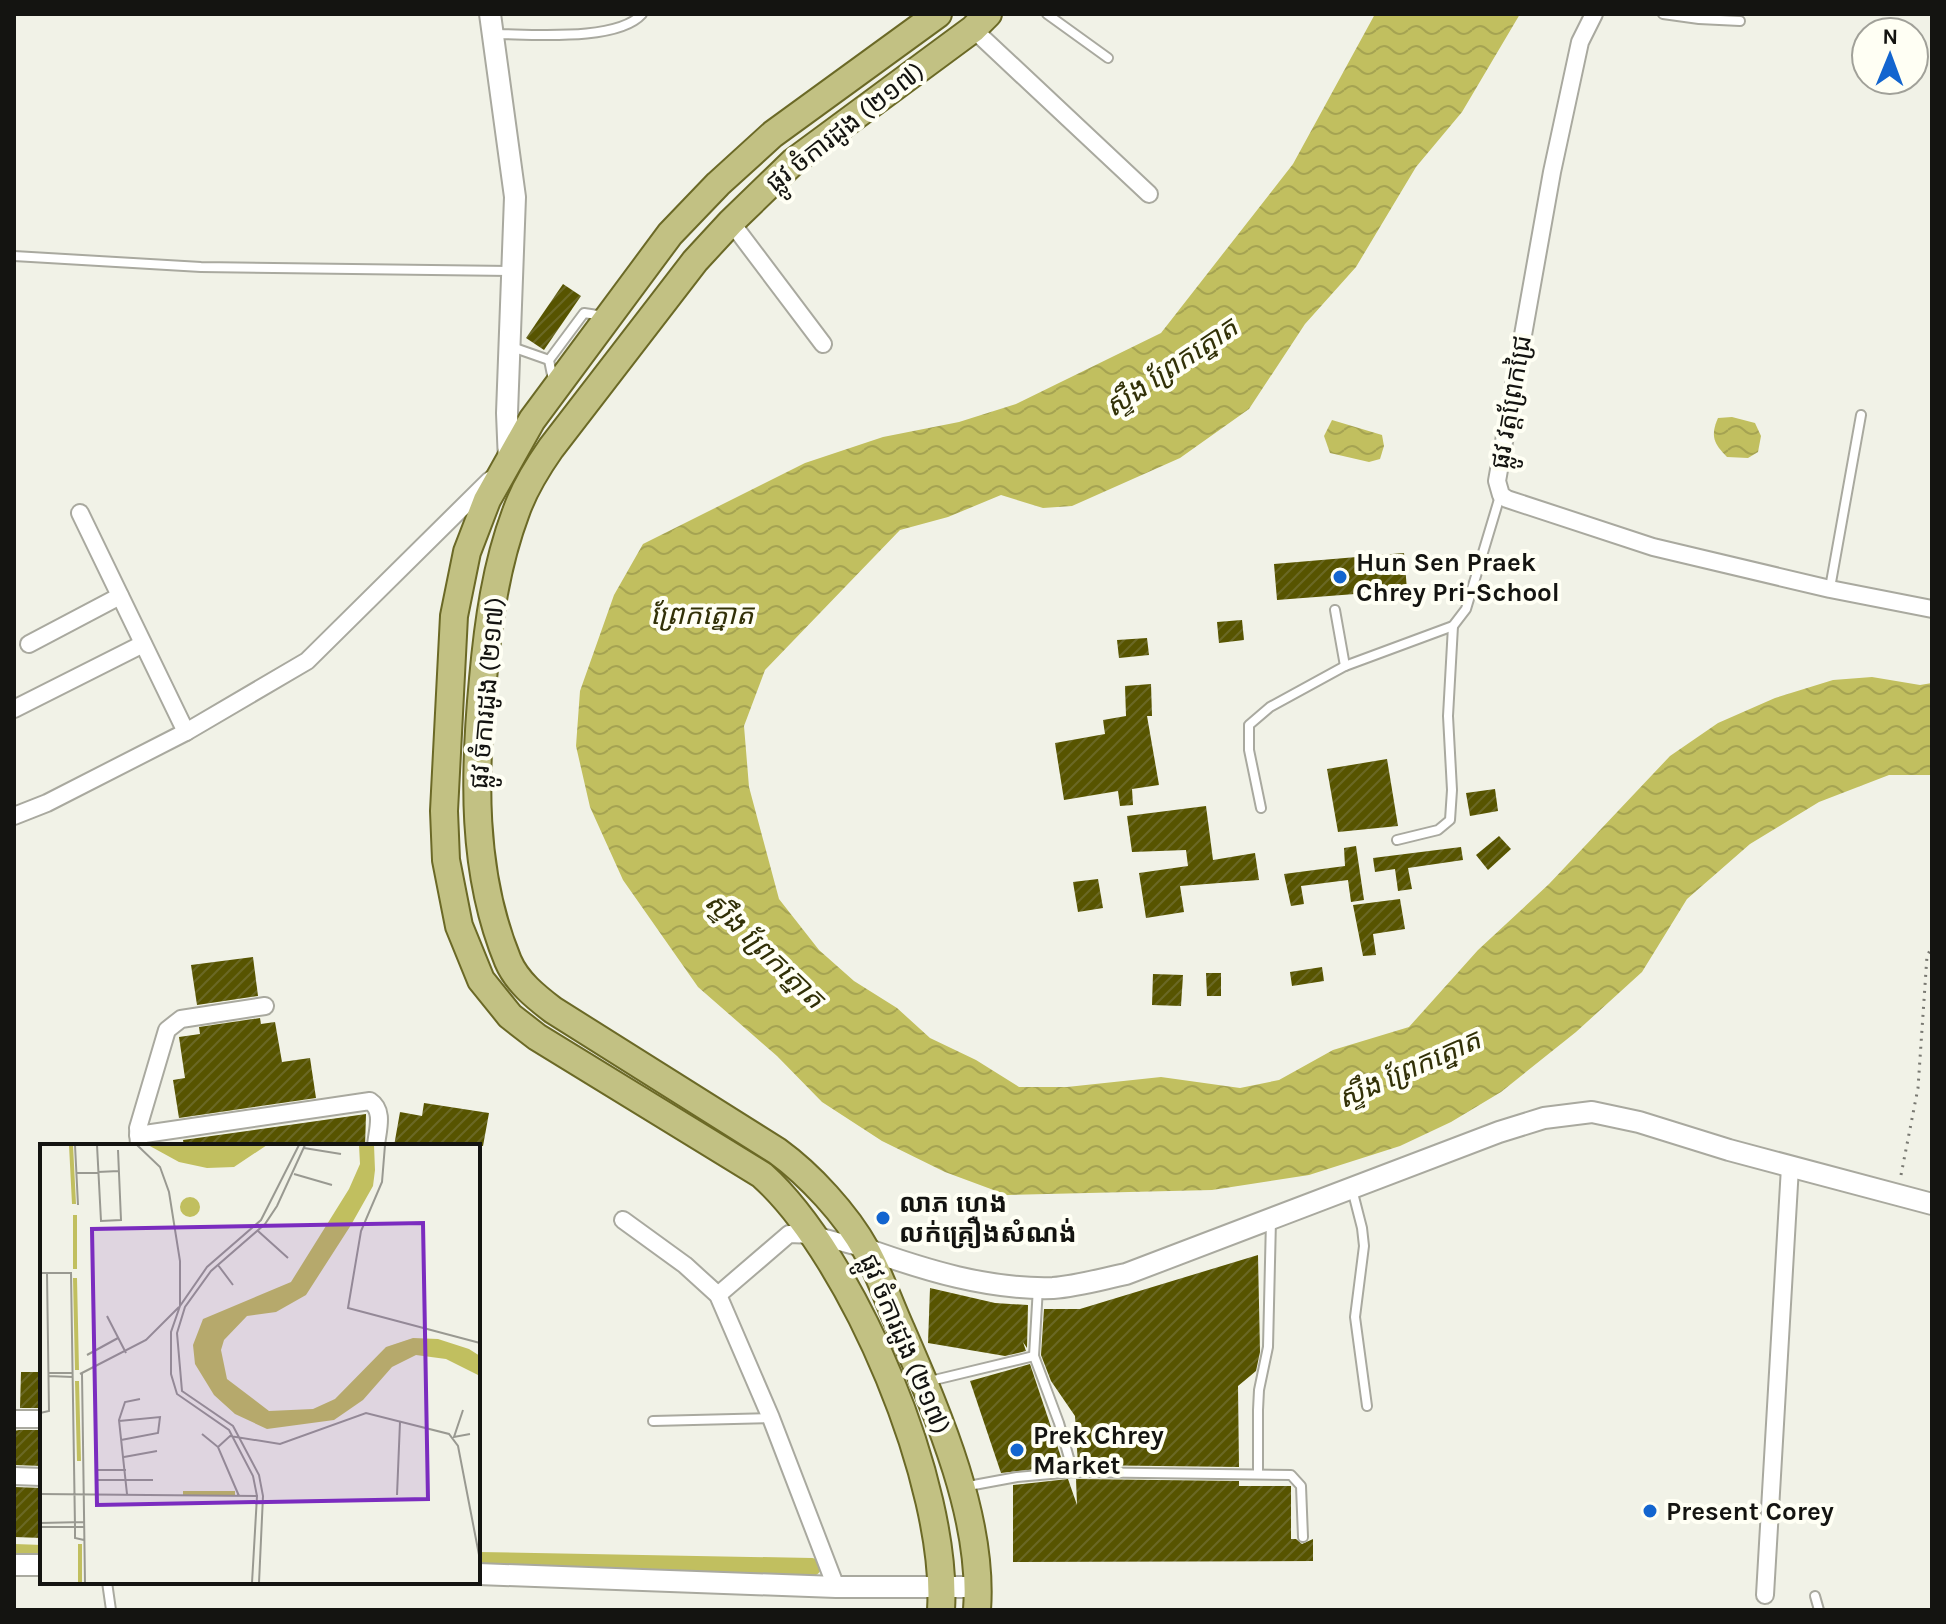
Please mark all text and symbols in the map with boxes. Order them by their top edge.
north arrow [1850,16,1930,96]
text: N [1882,24,1898,50]
street label: ផ្លូវ ចំការដូង (២១៧) [760,55,935,205]
water label: ស្ទឹង ព្រែកត្នោត [1098,309,1246,424]
street label: ផ្លូវ វត្តព្រែកជ្រៃ [1483,332,1546,473]
place label: Hun Sen Praek Chrey Pri-School [1356,547,1560,608]
marker: Hun Sen Praek Chrey Pri-School [1331,568,1349,586]
street label: ផ្លូវ ចំការដូង (២១៧) [463,596,519,791]
water label: ព្រែកត្នោត [650,598,756,631]
water label: ស្ទឹង ព្រែកត្នោត [698,885,833,1017]
water label: ស្ទឹង ព្រែកត្នោត [1332,1022,1488,1116]
inset map [40,1144,480,1584]
place label: លាភ ហេង លក់គ្រឿងសំណង់ [899,1188,1077,1249]
marker: លាភ ហេង លក់គ្រឿងសំណង់ [874,1209,892,1227]
street label: ផ្លូវ ចំការដូង (២១៧) [846,1249,957,1442]
place label: Prek Chrey Market [1033,1420,1164,1481]
marker: Prek Chrey Market [1008,1441,1026,1459]
place label: Present Corey [1666,1496,1834,1527]
marker: Present Corey [1641,1502,1659,1520]

